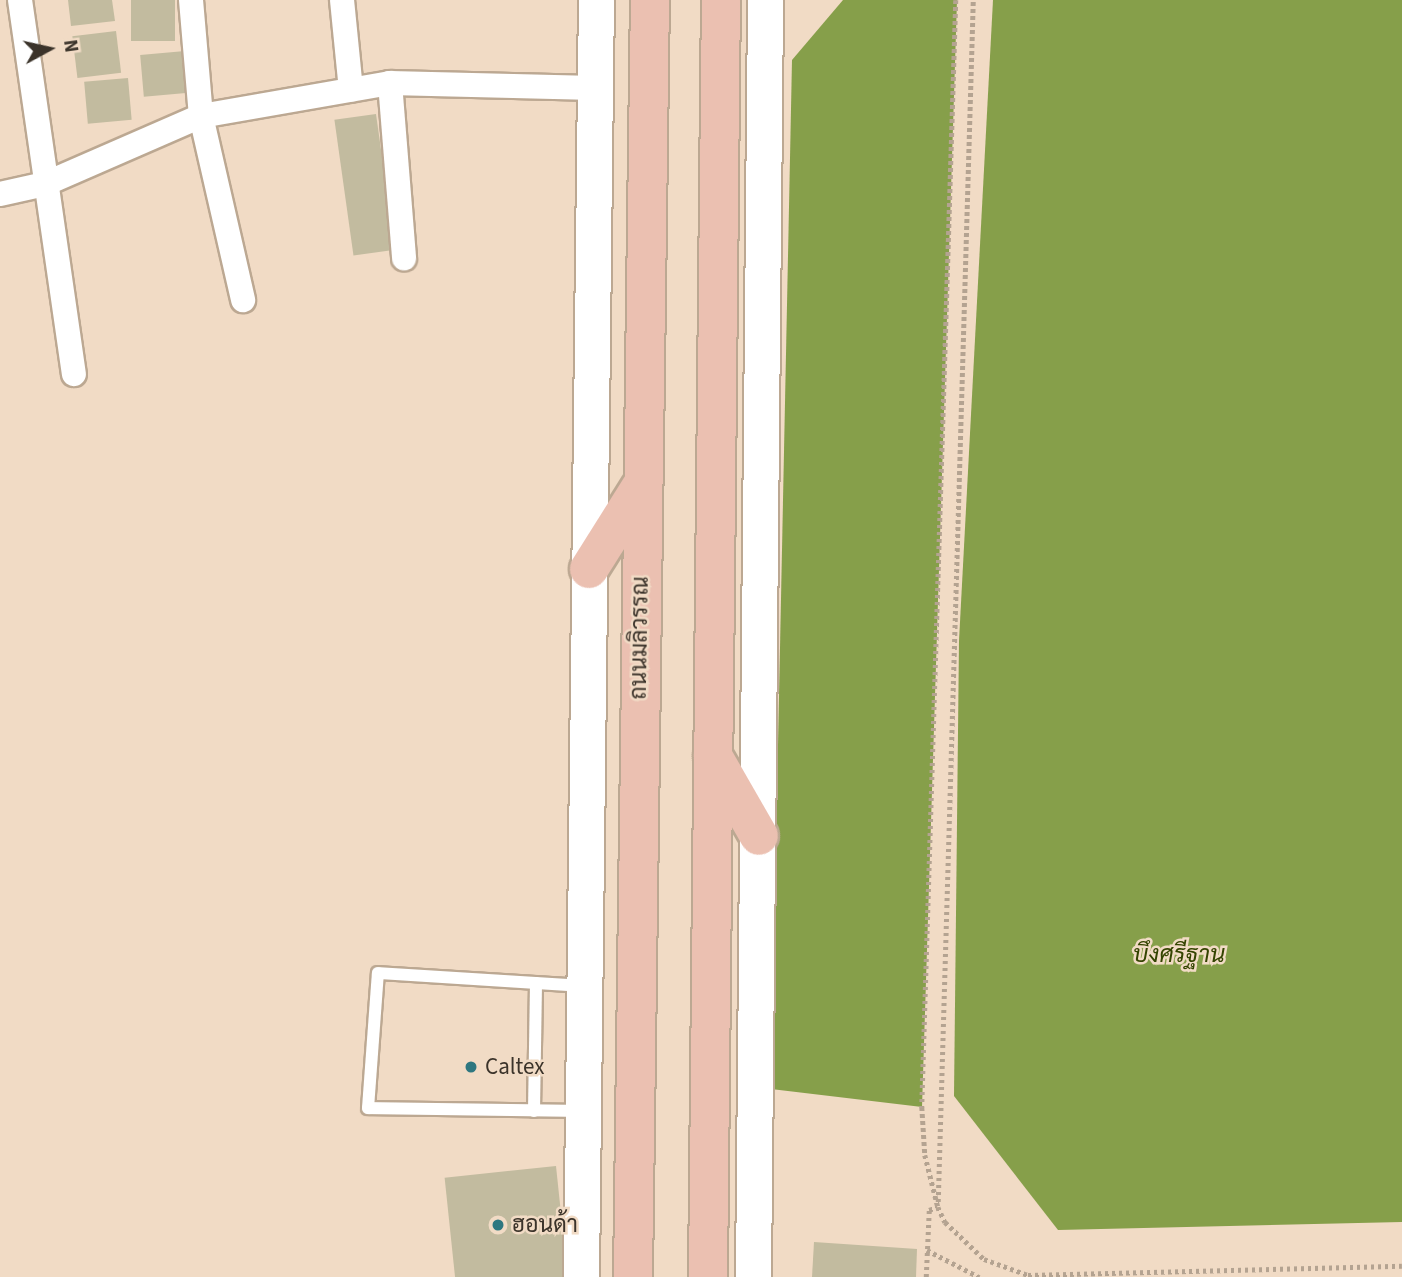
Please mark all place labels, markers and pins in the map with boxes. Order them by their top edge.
place label: Caltex [485,1053,545,1081]
marker: Caltex [463,1059,479,1075]
place label: ฮอนด้า [512,1211,578,1239]
marker: ฮอนด้า [490,1217,506,1233]

